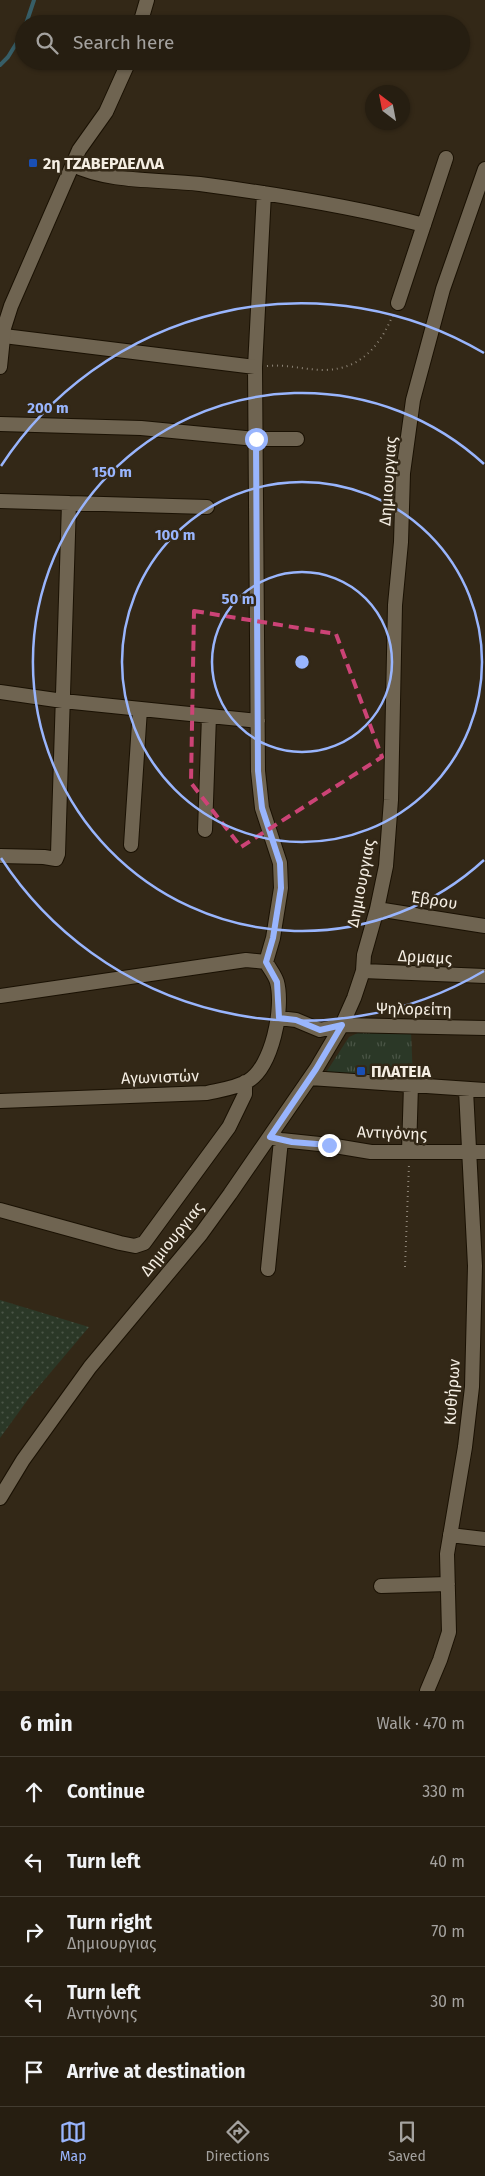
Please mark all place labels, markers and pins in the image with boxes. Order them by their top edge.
place label: 2η ΤΖΑΒΕΡΔΕΛΛΑ [43,154,165,173]
marker: 2η ΤΖΑΒΕΡΔΕΛΛΑ [27,157,39,169]
centre of rings [293,653,311,671]
place label: ΠΛΑΤΕΙΑ [371,1062,431,1081]
marker: ΠΛΑΤΕΙΑ [355,1065,367,1077]

